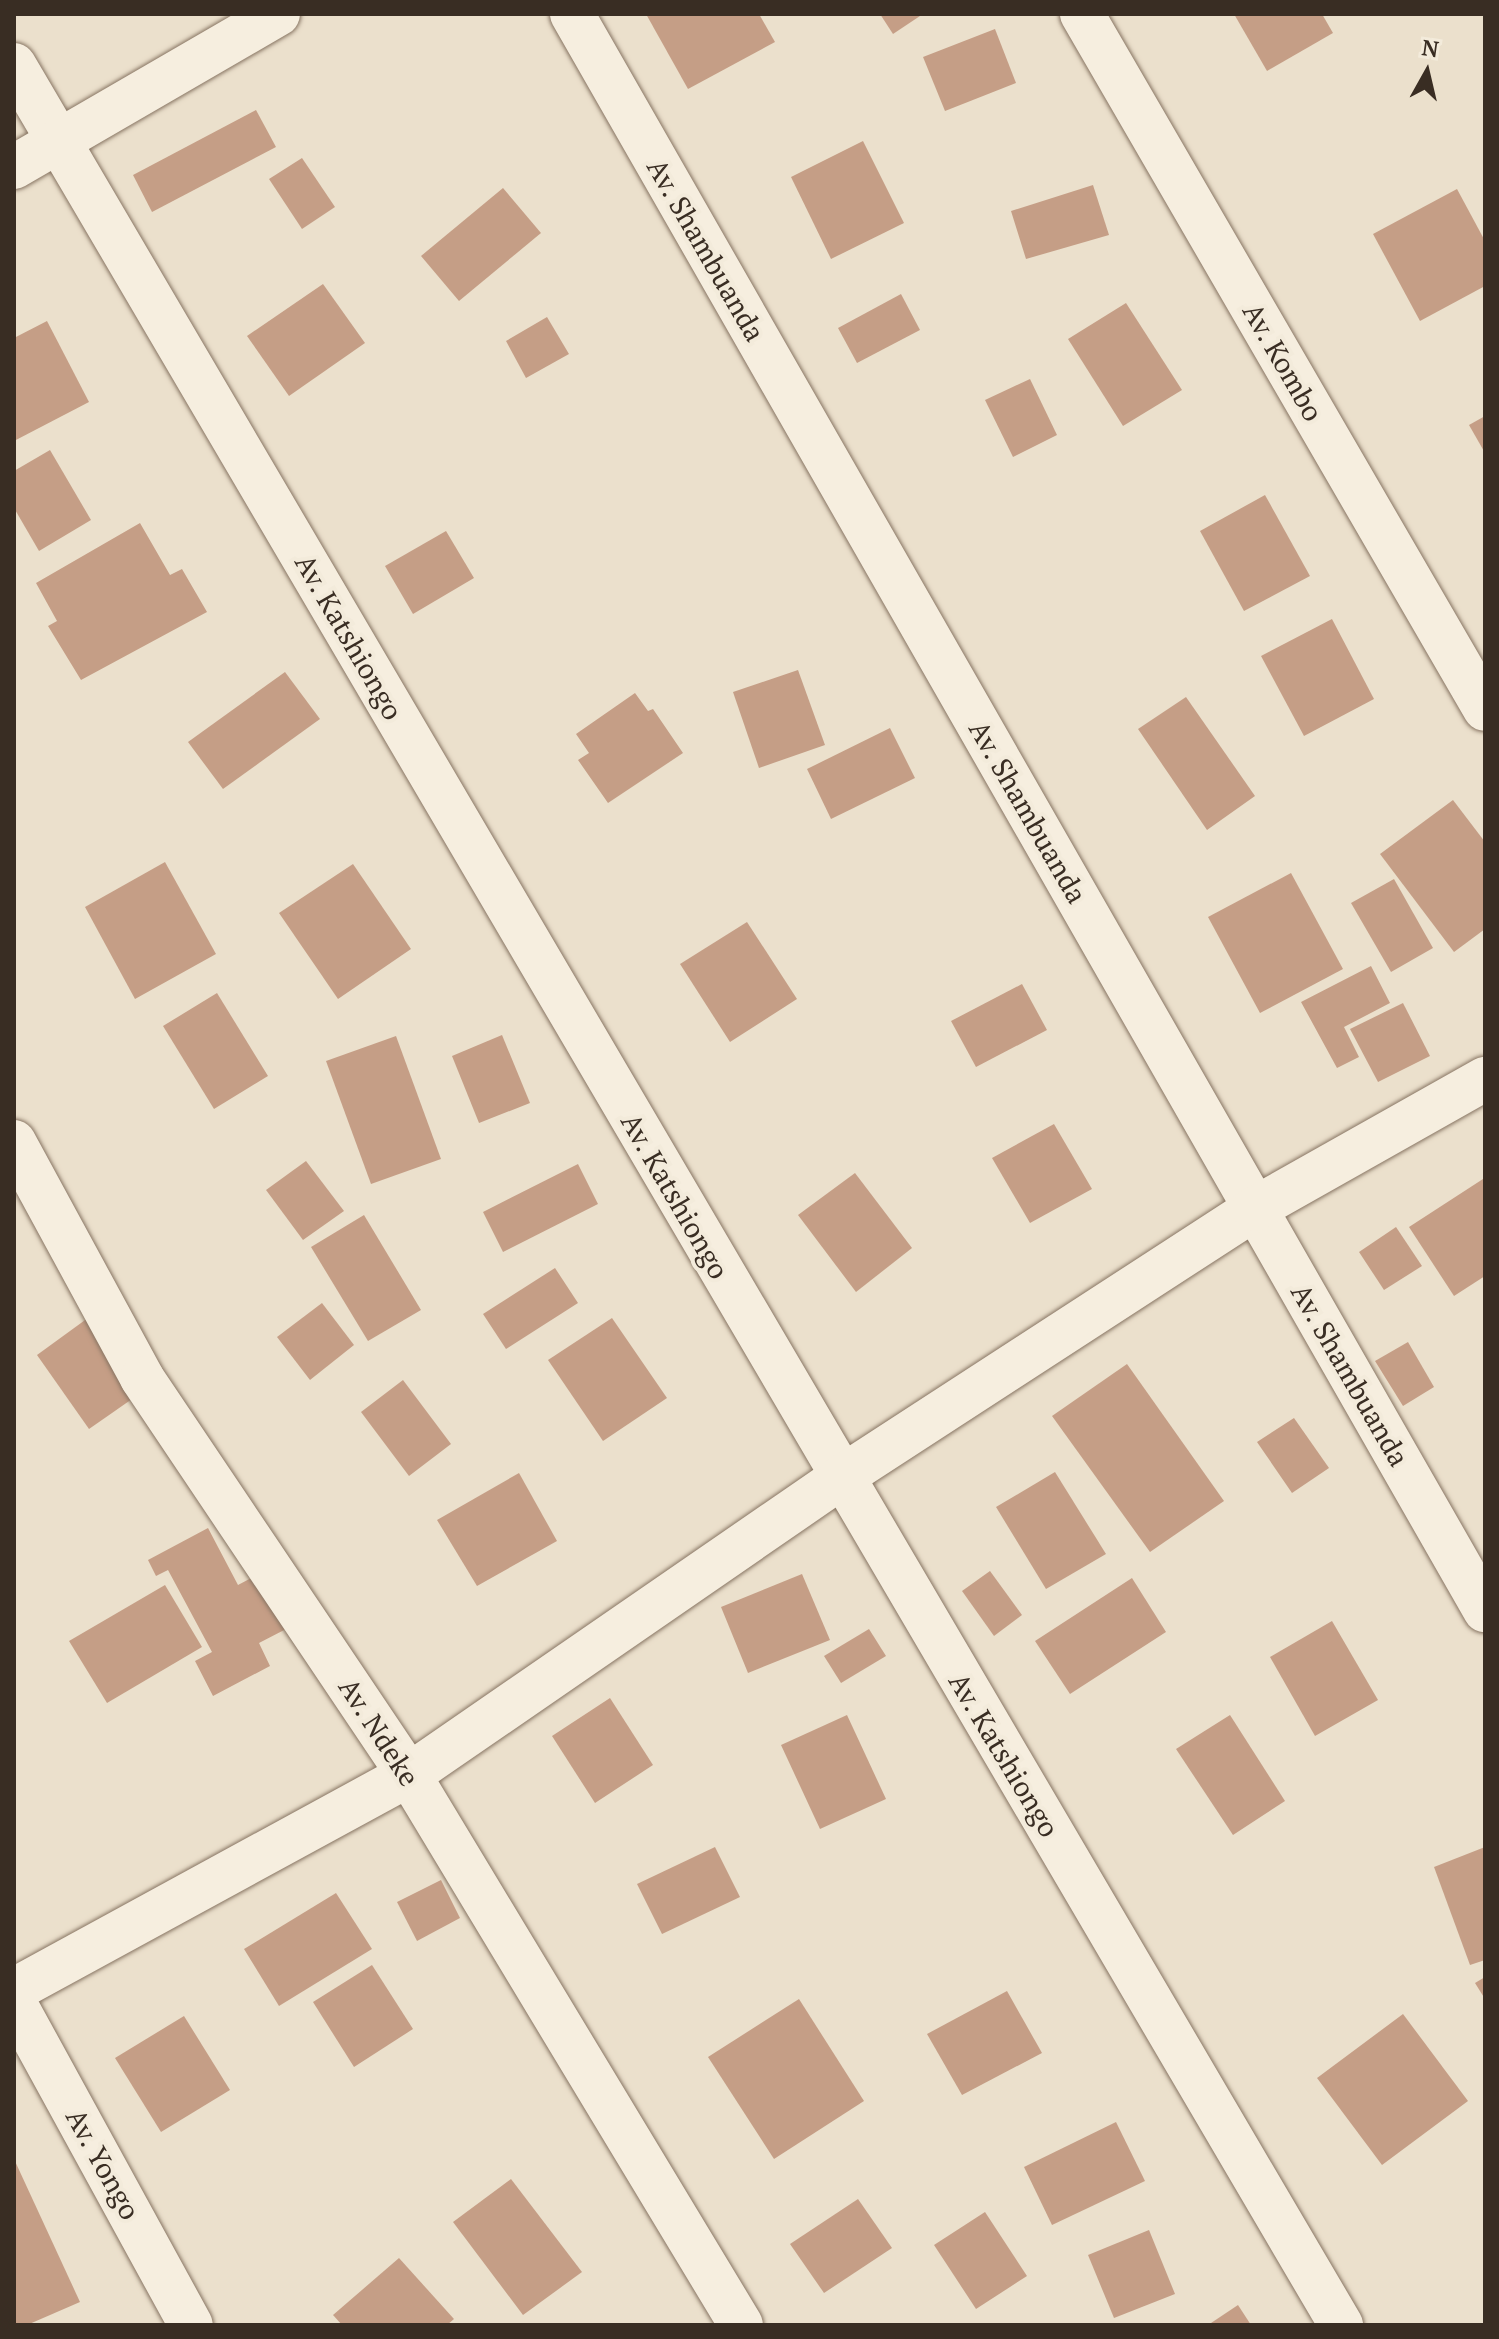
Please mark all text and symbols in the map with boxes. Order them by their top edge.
north arrow [1387,32,1467,112]
text: N [1420,32,1441,63]
street label: Av. Shambuanda [640,152,772,348]
street label: Av. Kombo [1235,296,1331,428]
street label: Av. Katshiongo [288,548,410,726]
street label: Av. Shambuanda [962,714,1094,910]
street label: Av. Katshiongo [614,1107,736,1285]
street label: Av. Shambuanda [1284,1277,1416,1473]
street label: Av. Katshiongo [942,1666,1066,1844]
street label: Av. Ndeke [331,1671,427,1793]
street label: Av. Yongo [59,2102,147,2226]

